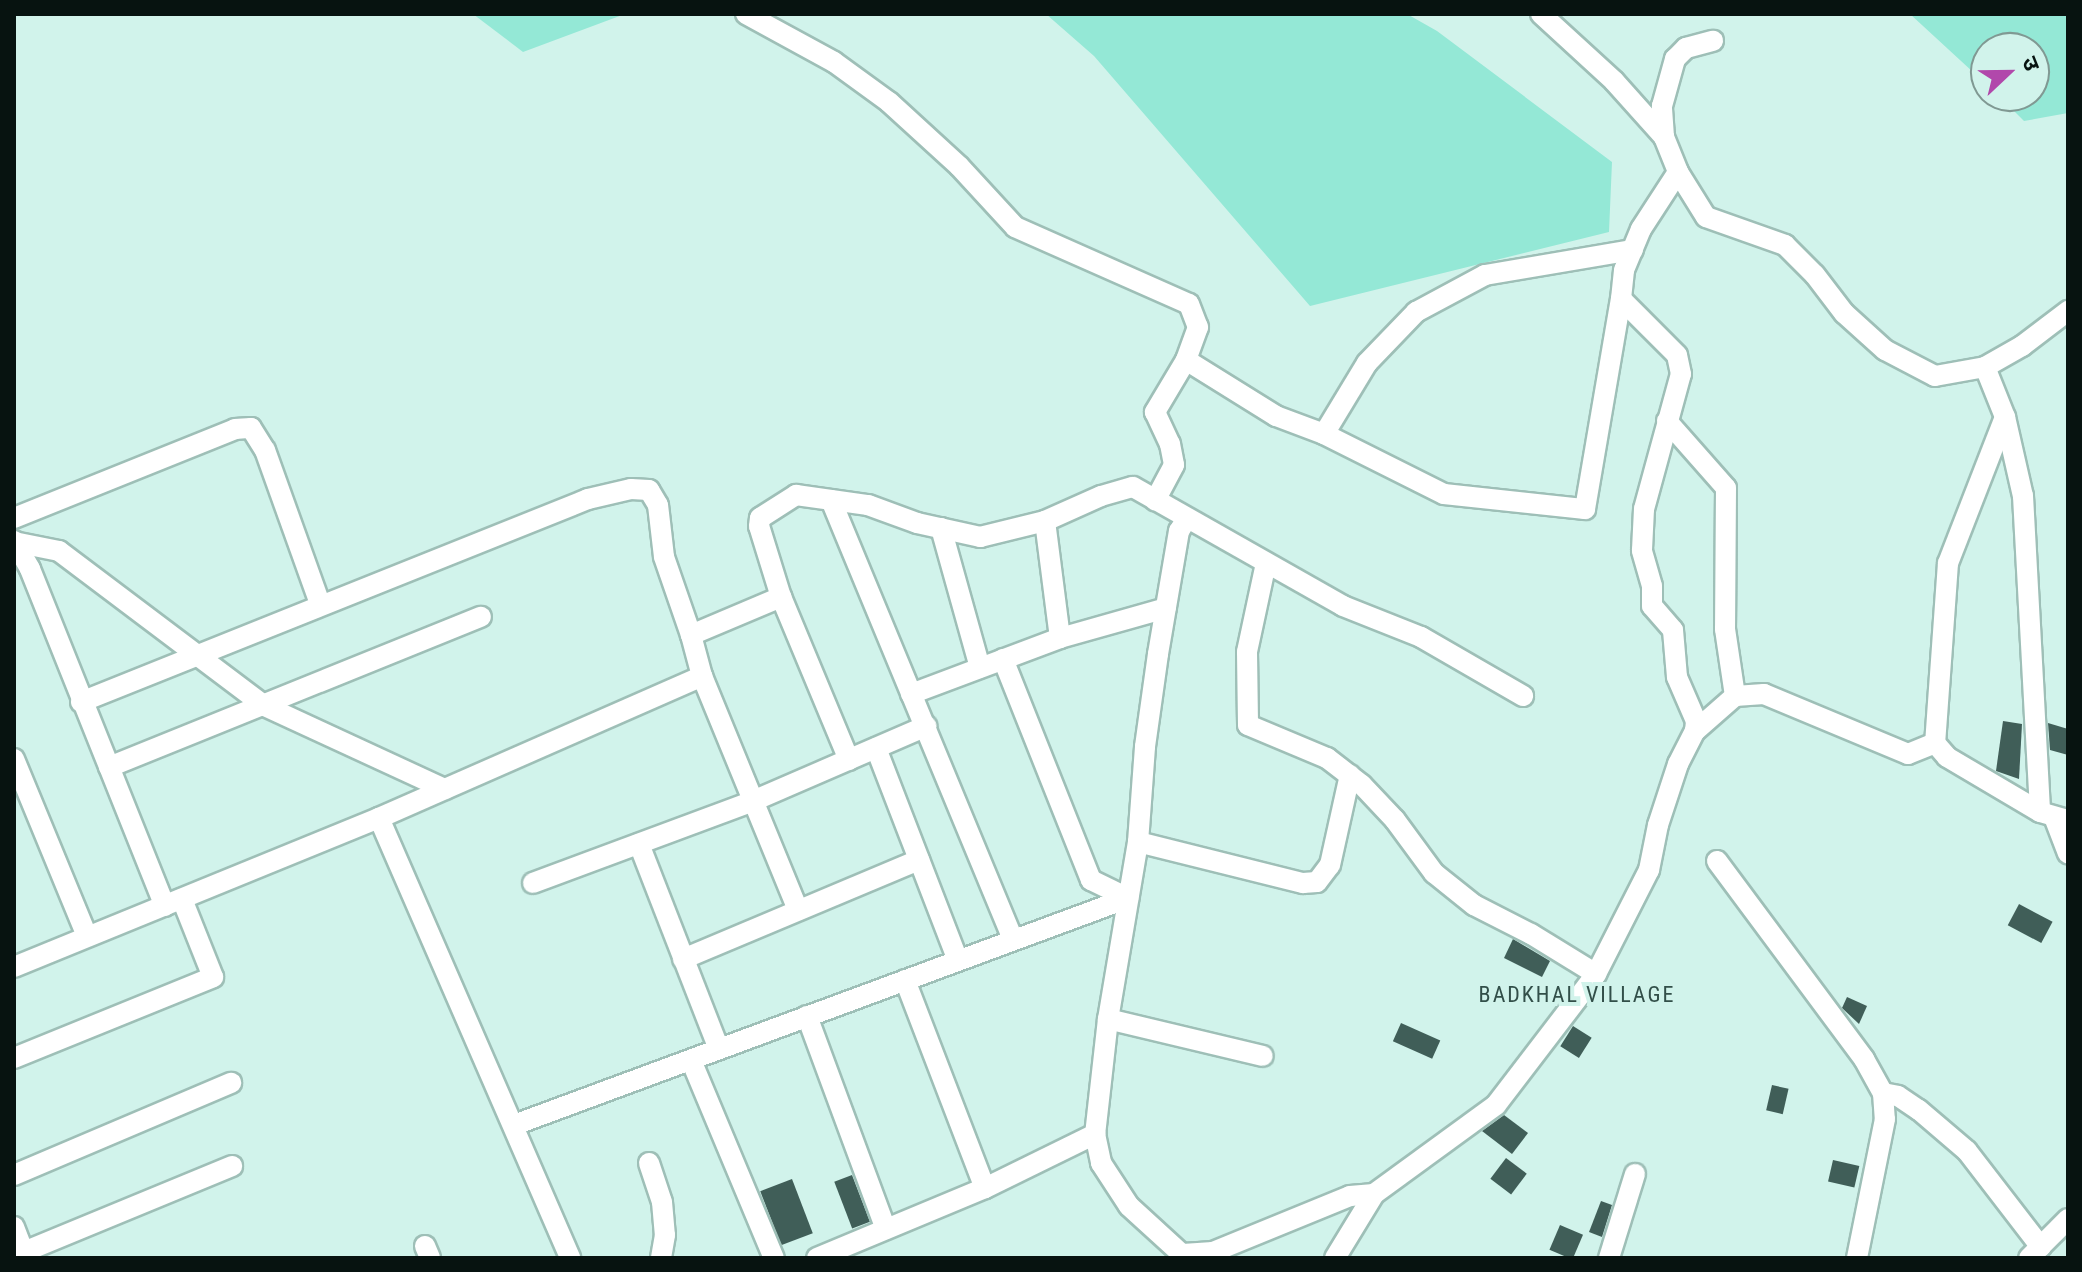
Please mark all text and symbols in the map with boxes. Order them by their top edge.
north arrow [1970,32,2050,112]
text: उ [2017,53,2045,74]
district label: BADKHAL VILLAGE [1479,982,1675,1008]

